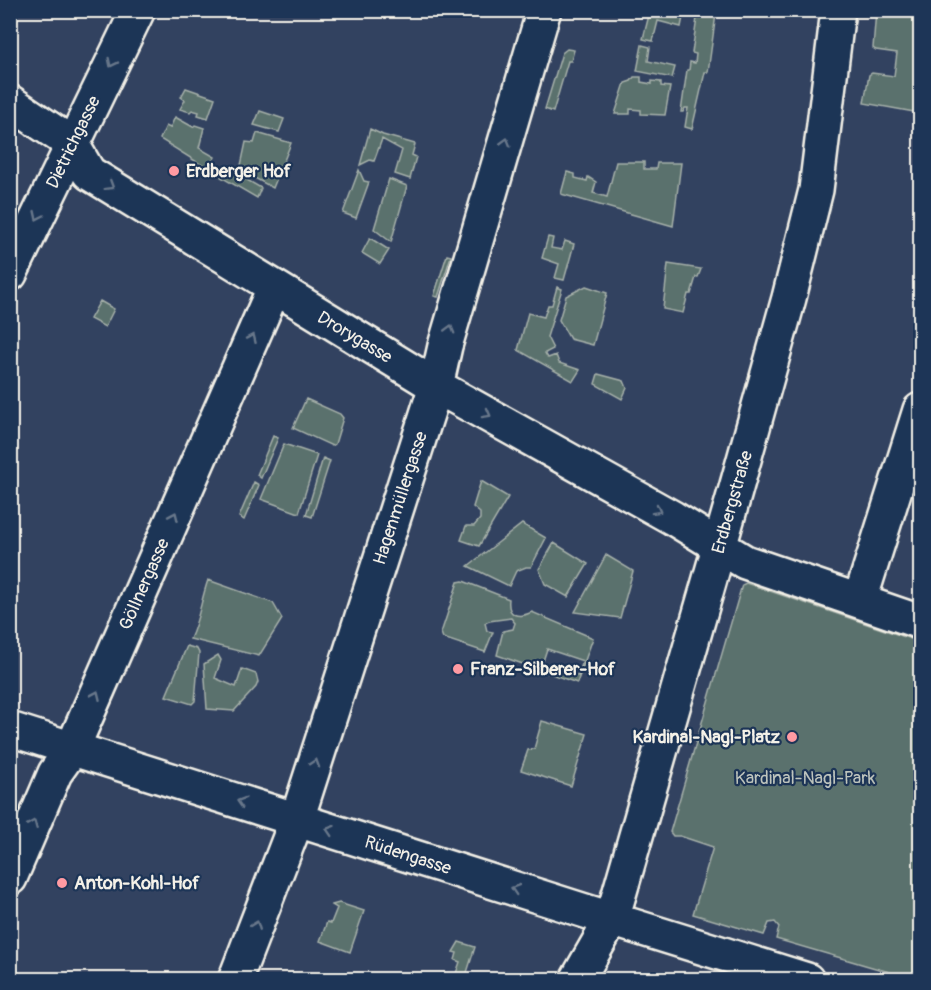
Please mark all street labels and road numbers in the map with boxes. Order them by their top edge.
street label: Dietrichgasse [41,92,106,192]
street label: Drorygasse [313,306,397,369]
street label: Hagenmüllergasse [368,428,433,568]
street label: Erdbergstraße [707,448,758,556]
street label: Göllnergasse [114,535,175,634]
street label: Rüdengasse [362,831,454,880]

